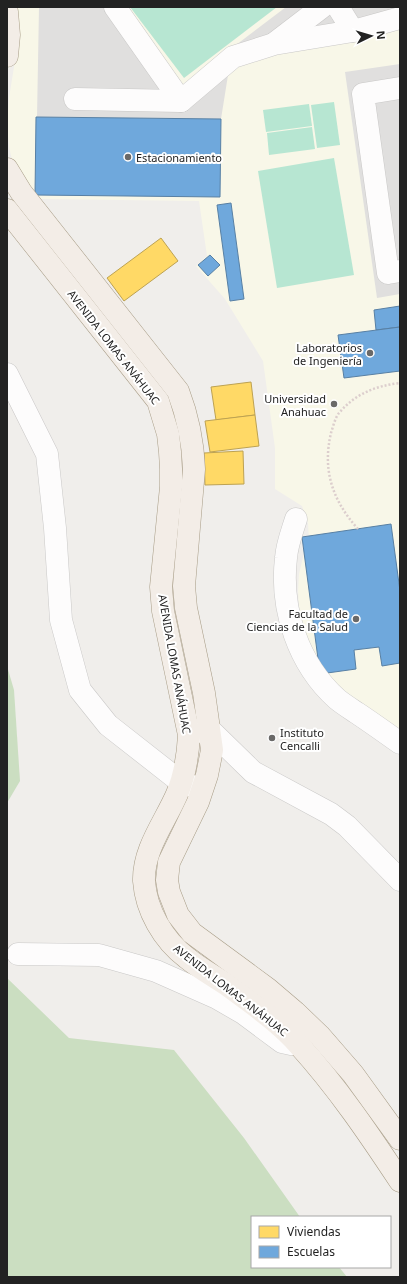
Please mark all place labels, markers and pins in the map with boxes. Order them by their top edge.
place label: Estacionamiento [136,150,222,165]
marker: Estacionamiento [123,152,133,162]
place label: Laboratorios de Ingeniería [293,340,362,368]
marker: Laboratorios de Ingeniería [365,348,375,358]
place label: Universidad Anahuac [264,391,326,419]
marker: Universidad Anahuac [329,399,339,409]
place label: Facultad de Ciencias de la Salud [246,606,348,634]
marker: Facultad de Ciencias de la Salud [351,614,361,624]
place label: Instituto Cencalli [280,725,324,753]
marker: Instituto Cencalli [267,733,277,743]

